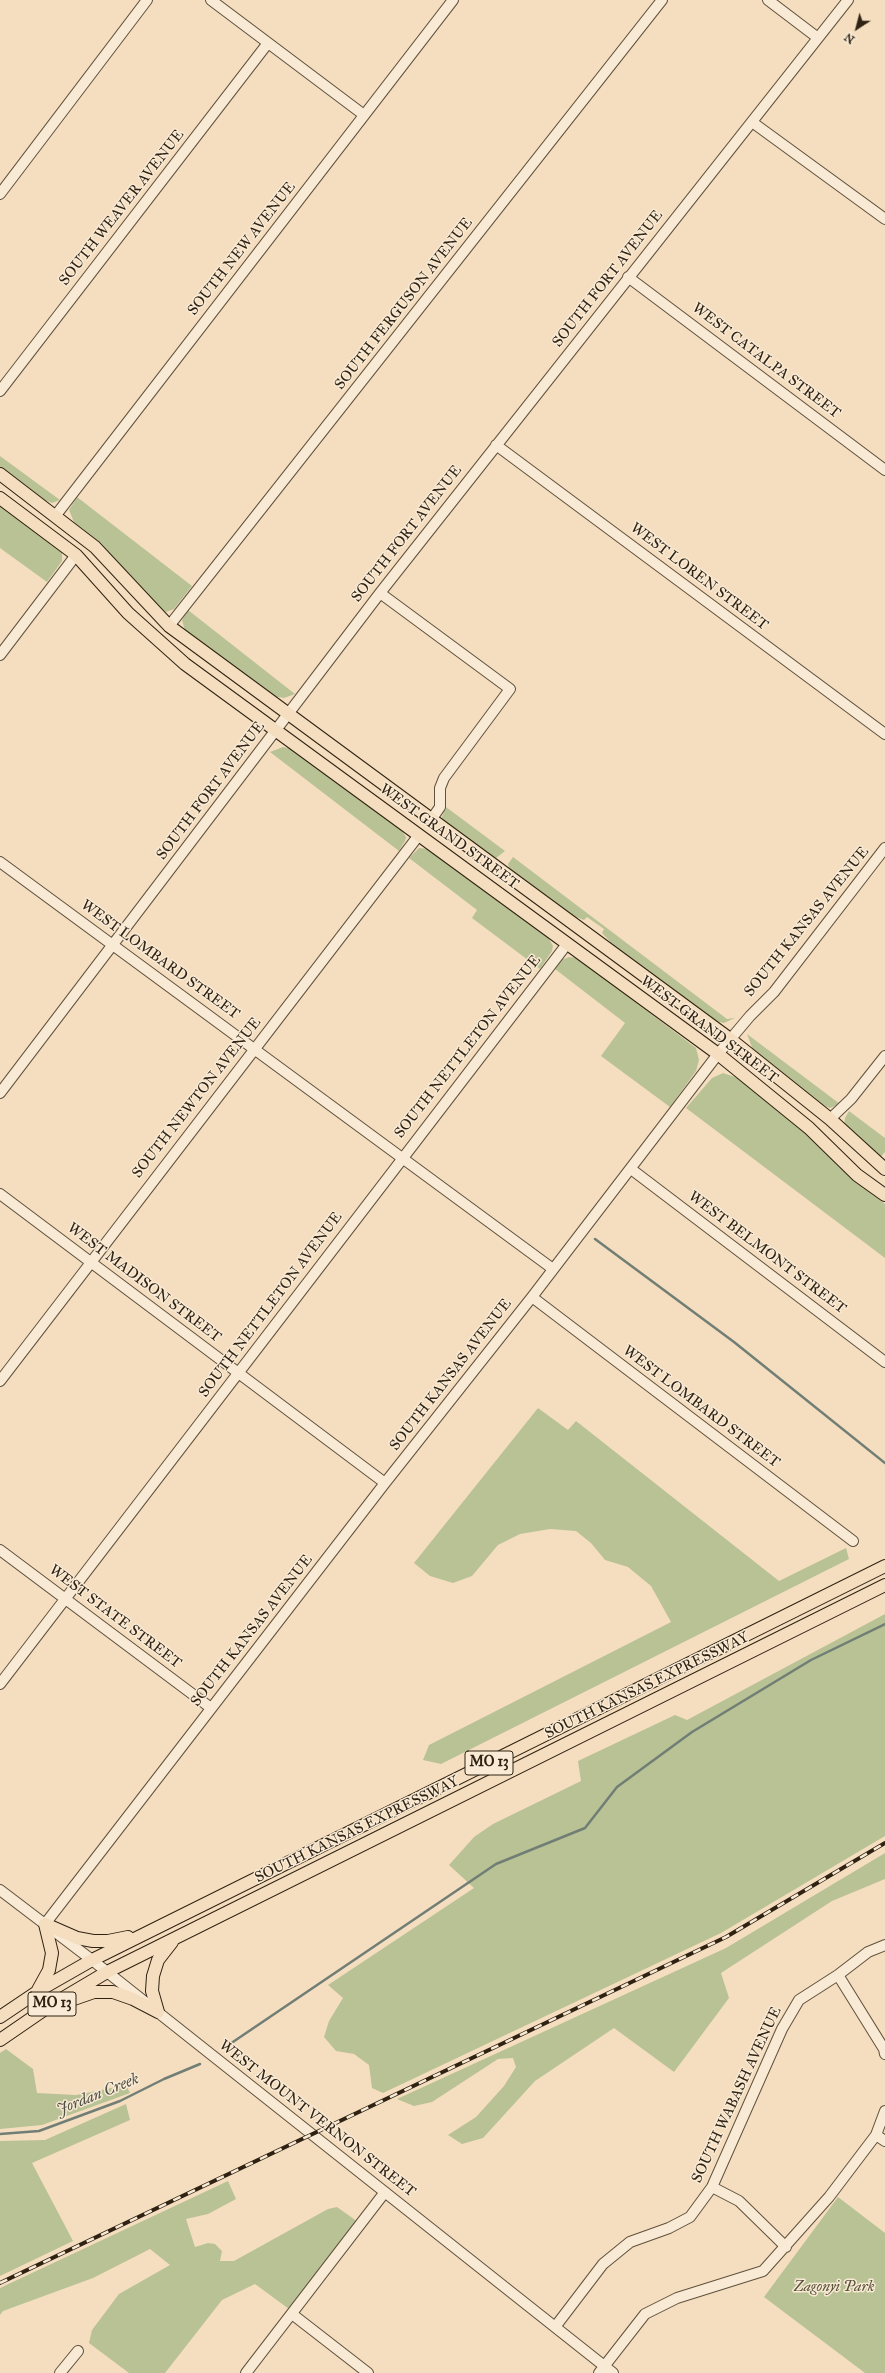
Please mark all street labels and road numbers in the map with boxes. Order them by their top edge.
street label: SOUTH WEAVER AVENUE [56,127,188,289]
street label: SOUTH NEW AVENUE [184,179,300,319]
street label: SOUTH FORT AVENUE [549,207,667,351]
street label: SOUTH FERGUSON AVENUE [331,215,477,393]
street label: WEST CATALPA STREET [688,299,844,423]
street label: SOUTH FORT AVENUE [348,462,466,606]
street label: WEST LOREN STREET [627,519,771,635]
street label: SOUTH FORT AVENUE [153,718,269,864]
street label: WEST GRAND STREET [376,780,522,894]
street label: SOUTH KANSAS AVENUE [741,843,873,1001]
street label: WEST LOMBARD STREET [77,896,243,1024]
street label: SOUTH NETTLETON AVENUE [391,952,545,1142]
street label: WEST GRAND STREET [637,972,781,1088]
street label: SOUTH NEWTON AVENUE [129,1014,265,1182]
street label: WEST BELMONT STREET [685,1188,849,1318]
street label: SOUTH NETTLETON AVENUE [195,1209,347,1401]
street label: WEST MADISON STREET [64,1219,224,1347]
street label: SOUTH KANSAS AVENUE [386,1296,516,1454]
street label: WEST LOMBARD STREET [619,1342,783,1472]
street label: SOUTH KANSAS AVENUE [187,1552,317,1710]
street label: WEST STATE STREET [45,1561,185,1673]
street label: SOUTH KANSAS EXPRESSWAY [542,1629,752,1743]
road number: MO 13 [465,1751,513,1775]
street label: SOUTH KANSAS EXPRESSWAY [252,1773,462,1887]
road number: MO 13 [28,1992,76,2016]
street label: SOUTH WABASH AVENUE [688,2004,786,2186]
street label: WEST MOUNT VERNON STREET [215,2037,419,2201]

